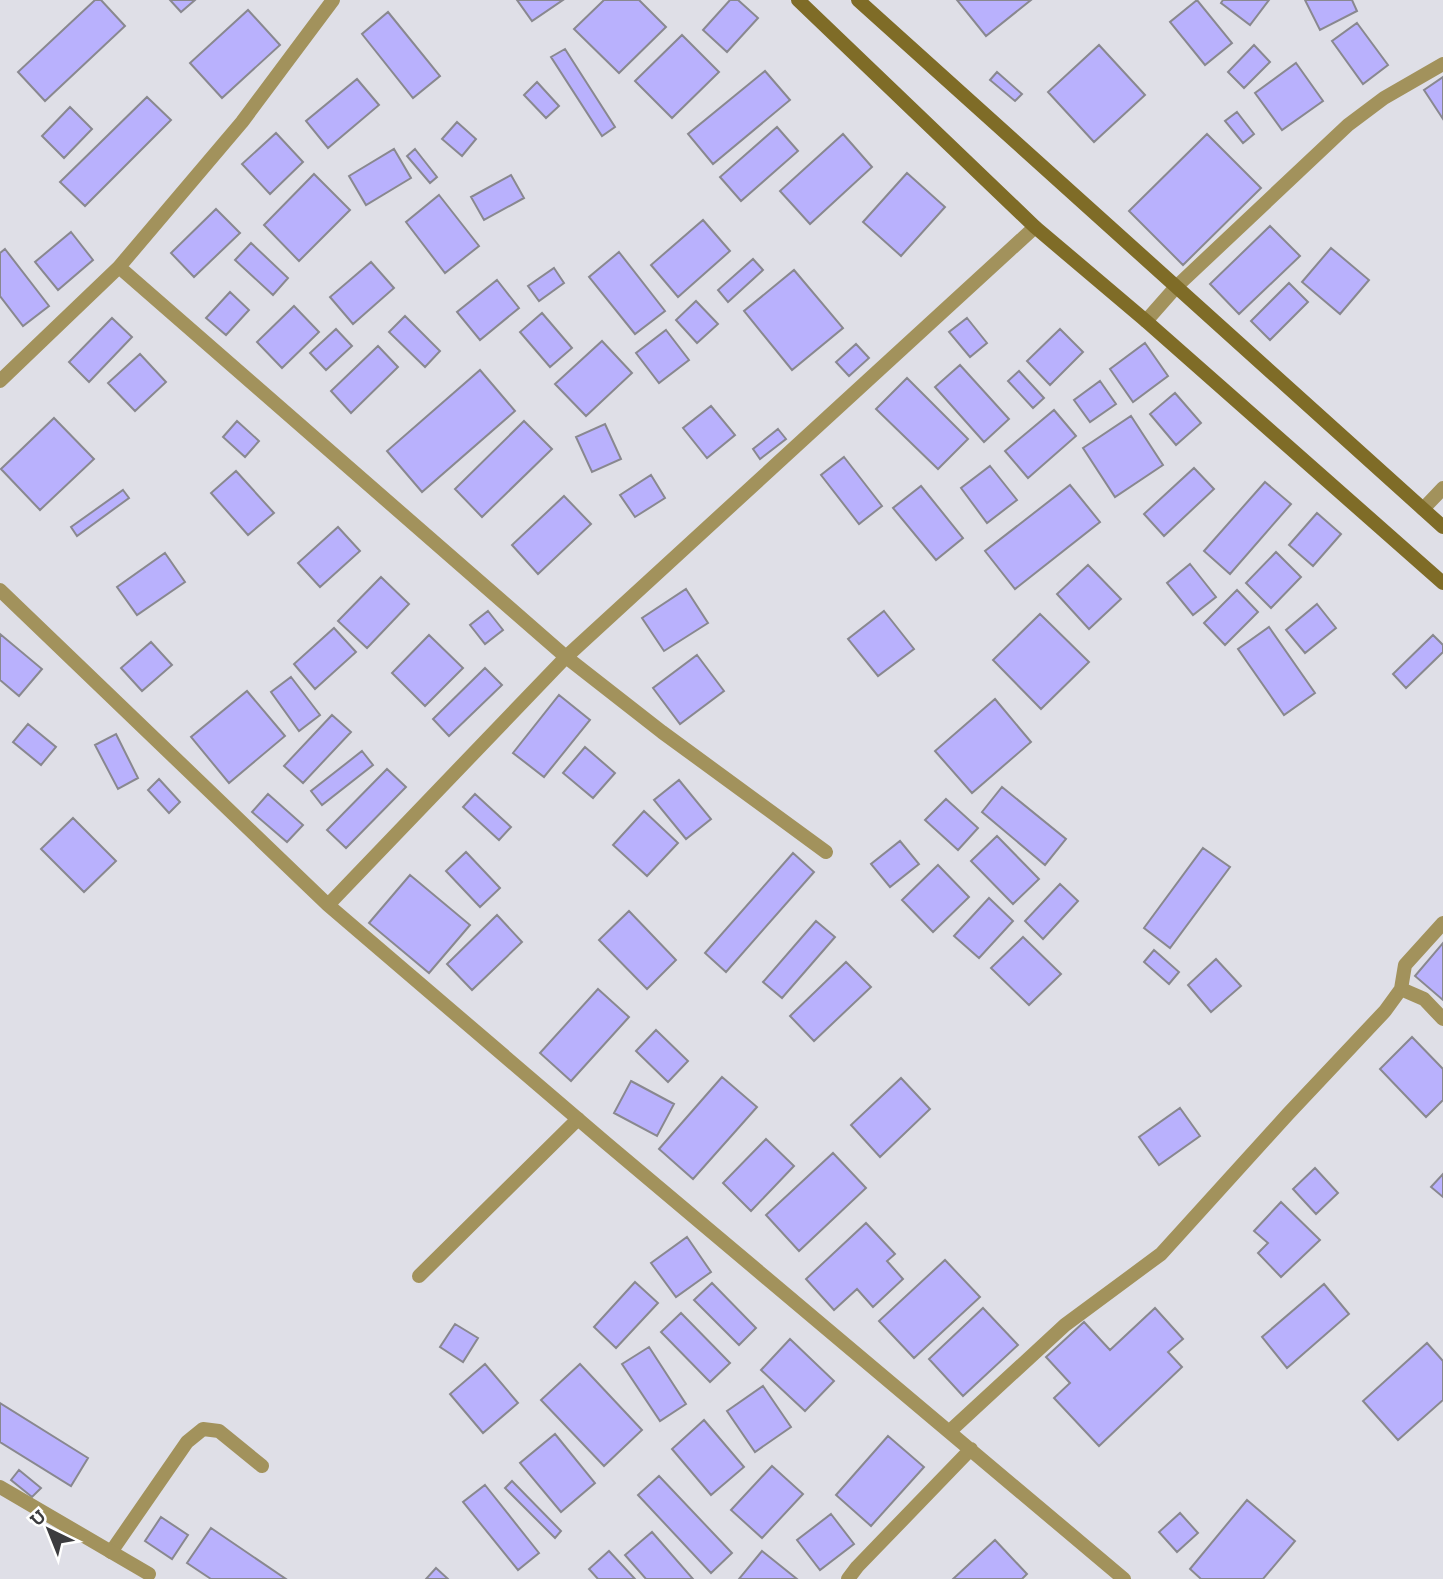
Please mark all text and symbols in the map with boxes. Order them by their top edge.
north arrow [14,1495,84,1565]
text: U [25,1505,51,1531]

